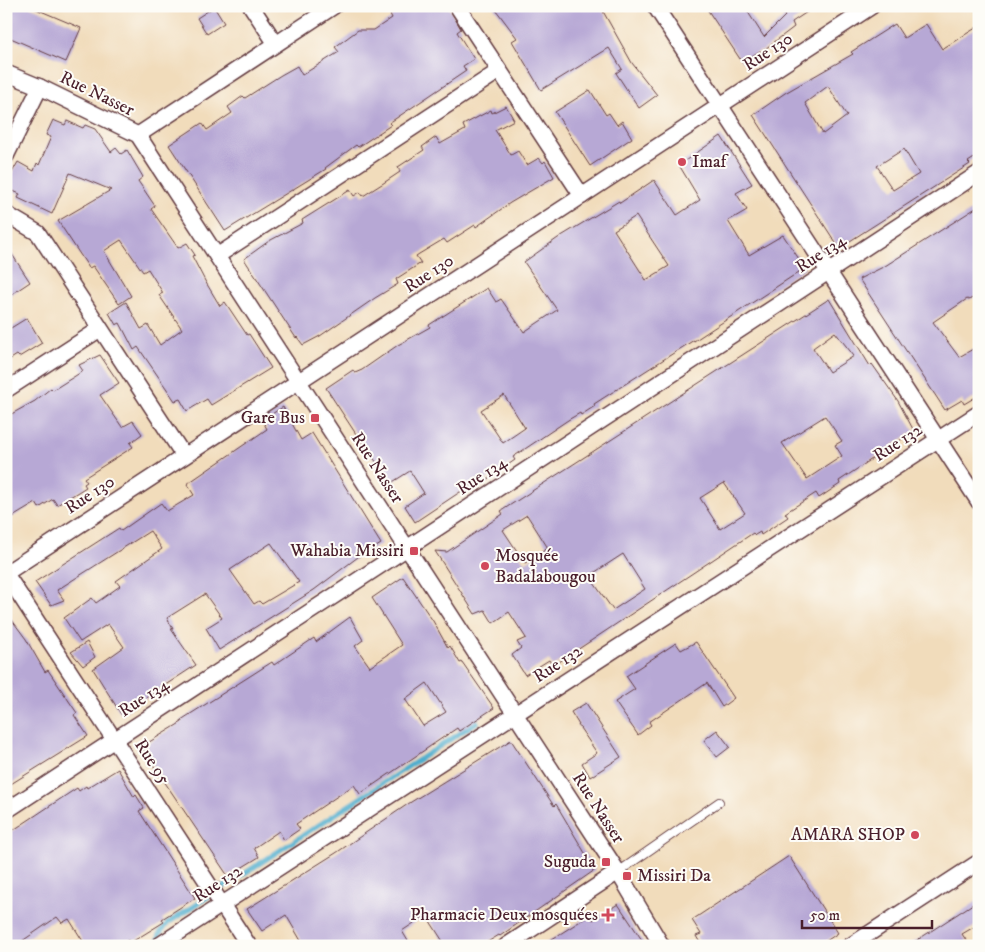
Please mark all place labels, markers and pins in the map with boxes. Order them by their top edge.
place label: Imaf [692,151,730,173]
marker: Imaf [676,156,688,168]
place label: Gare Bus [241,407,305,429]
marker: Gare Bus [309,412,321,424]
place label: Wahabia Missiri [289,540,404,562]
marker: Wahabia Missiri [408,545,420,557]
place label: Mosquée Badalabougou [495,545,596,588]
marker: Mosquée Badalabougou [479,560,491,572]
place label: AMARA SHOP [791,824,905,846]
marker: AMARA SHOP [909,829,921,841]
place label: Suguda [544,851,596,873]
marker: Suguda [600,856,612,868]
place label: Missiri Da [637,865,711,887]
marker: Missiri Da [621,870,633,882]
place label: Pharmacie Deux mosquées [410,904,598,926]
marker: Pharmacie Deux mosquées [602,909,614,921]

